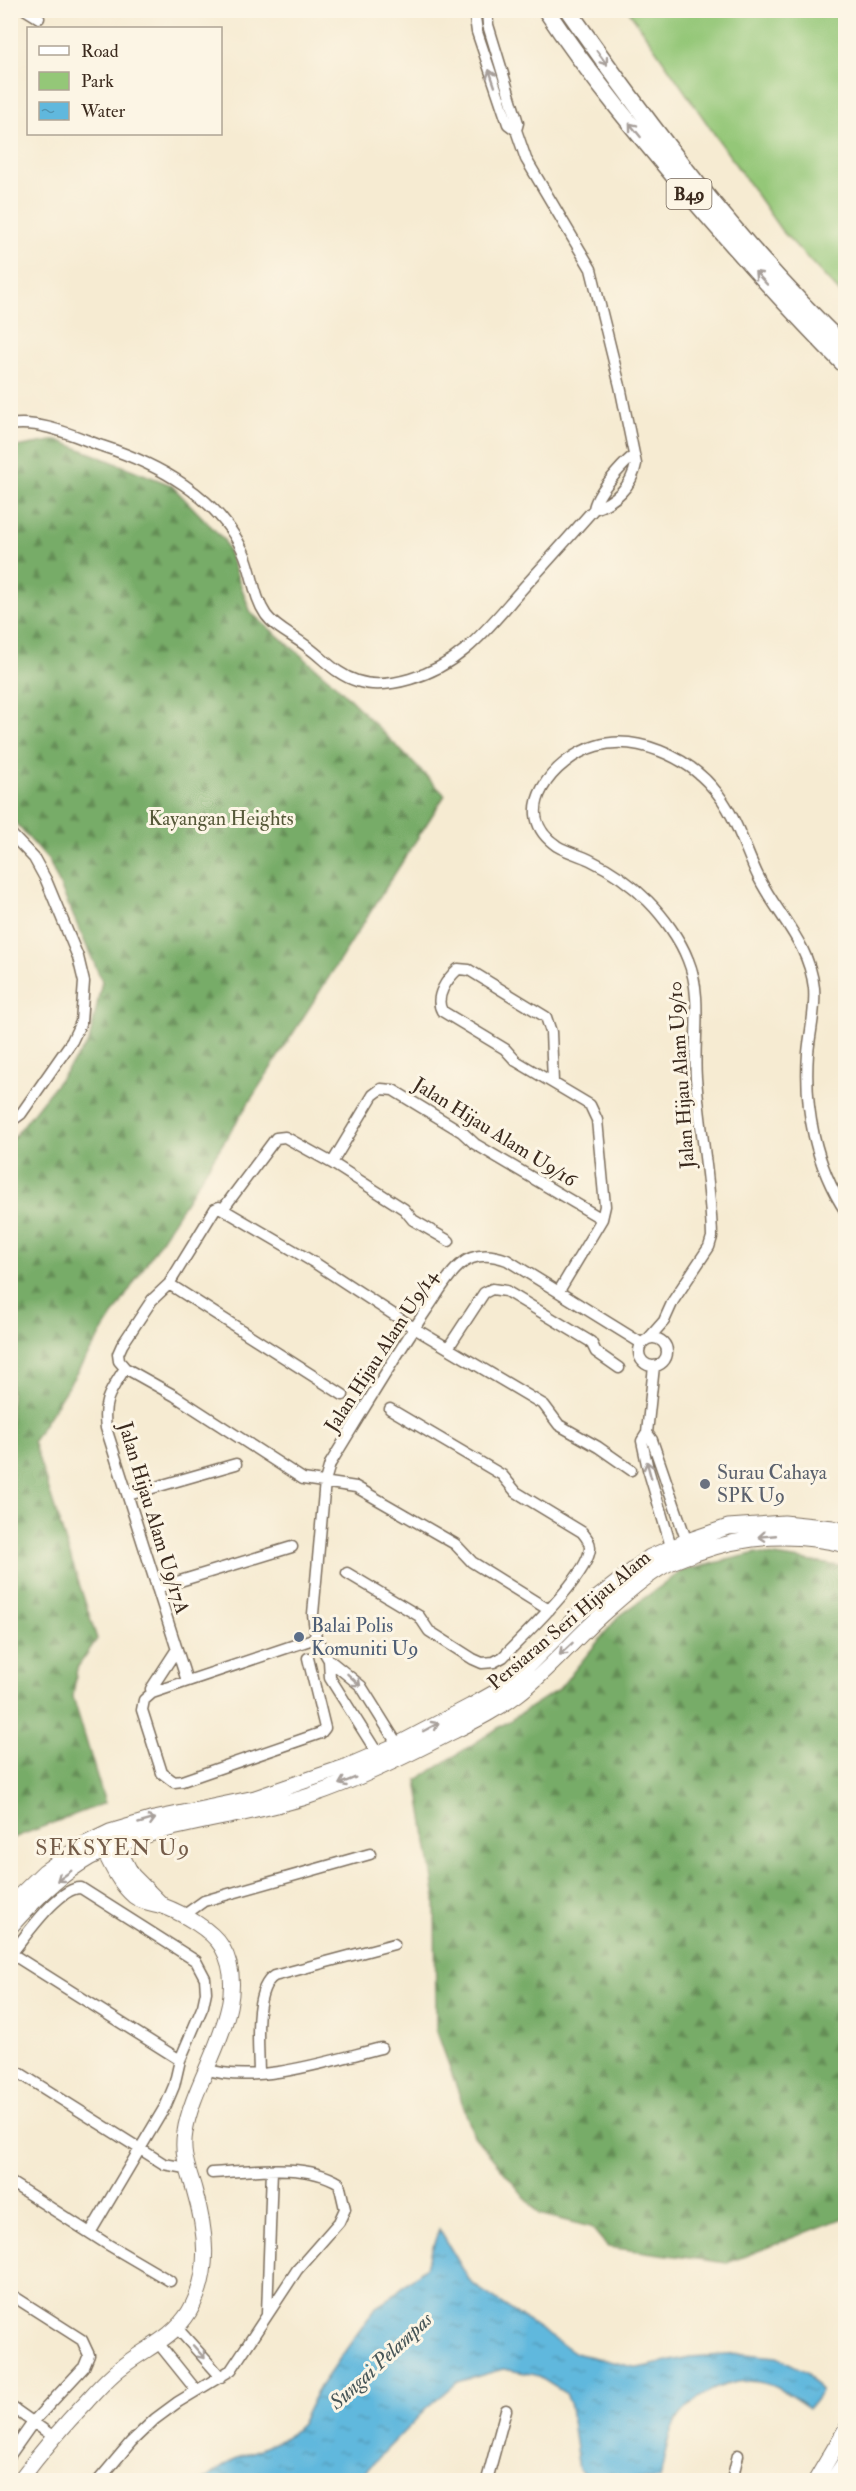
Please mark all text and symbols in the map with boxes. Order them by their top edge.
legend [27,27,222,135]
text: Road [81,40,119,63]
one-way arrow [595,50,608,66]
one-way arrow [486,69,497,88]
text: Park [81,70,114,93]
text: Water [80,100,125,123]
one-way arrow [628,123,642,138]
road number: B49 [666,179,712,209]
one-way arrow [754,271,769,286]
park label: Kayangan Heights [148,806,294,831]
street label: Jalan Hijau Alam U9/10 [662,980,700,1171]
street label: Jalan Hijau Alam U9/16 [408,1071,582,1193]
street label: Jalan Hijau Alam U9/14 [319,1264,444,1438]
street label: Jalan Hijau Alam U9/17A [113,1418,195,1617]
place label: Surau Cahaya SPK U9 [717,1460,828,1508]
one-way arrow [643,1461,654,1480]
marker: Surau Cahaya SPK U9 [698,1477,712,1491]
one-way arrow [758,1531,777,1542]
street label: Persiaran Seri Hijau Alam [483,1544,656,1695]
place label: Balai Polis Komuniti U9 [311,1613,418,1661]
marker: Balai Polis Komuniti U9 [292,1630,306,1644]
one-way arrow [558,1642,573,1656]
one-way arrow [347,1673,362,1687]
one-way arrow [421,1721,439,1732]
one-way arrow [338,1776,356,1787]
one-way arrow [137,1815,156,1826]
district label: SEKSYEN U9 [35,1834,191,1862]
one-way arrow [57,1870,73,1882]
water label: Sungai Pelampas [323,2305,439,2416]
one-way arrow [192,2345,206,2360]

